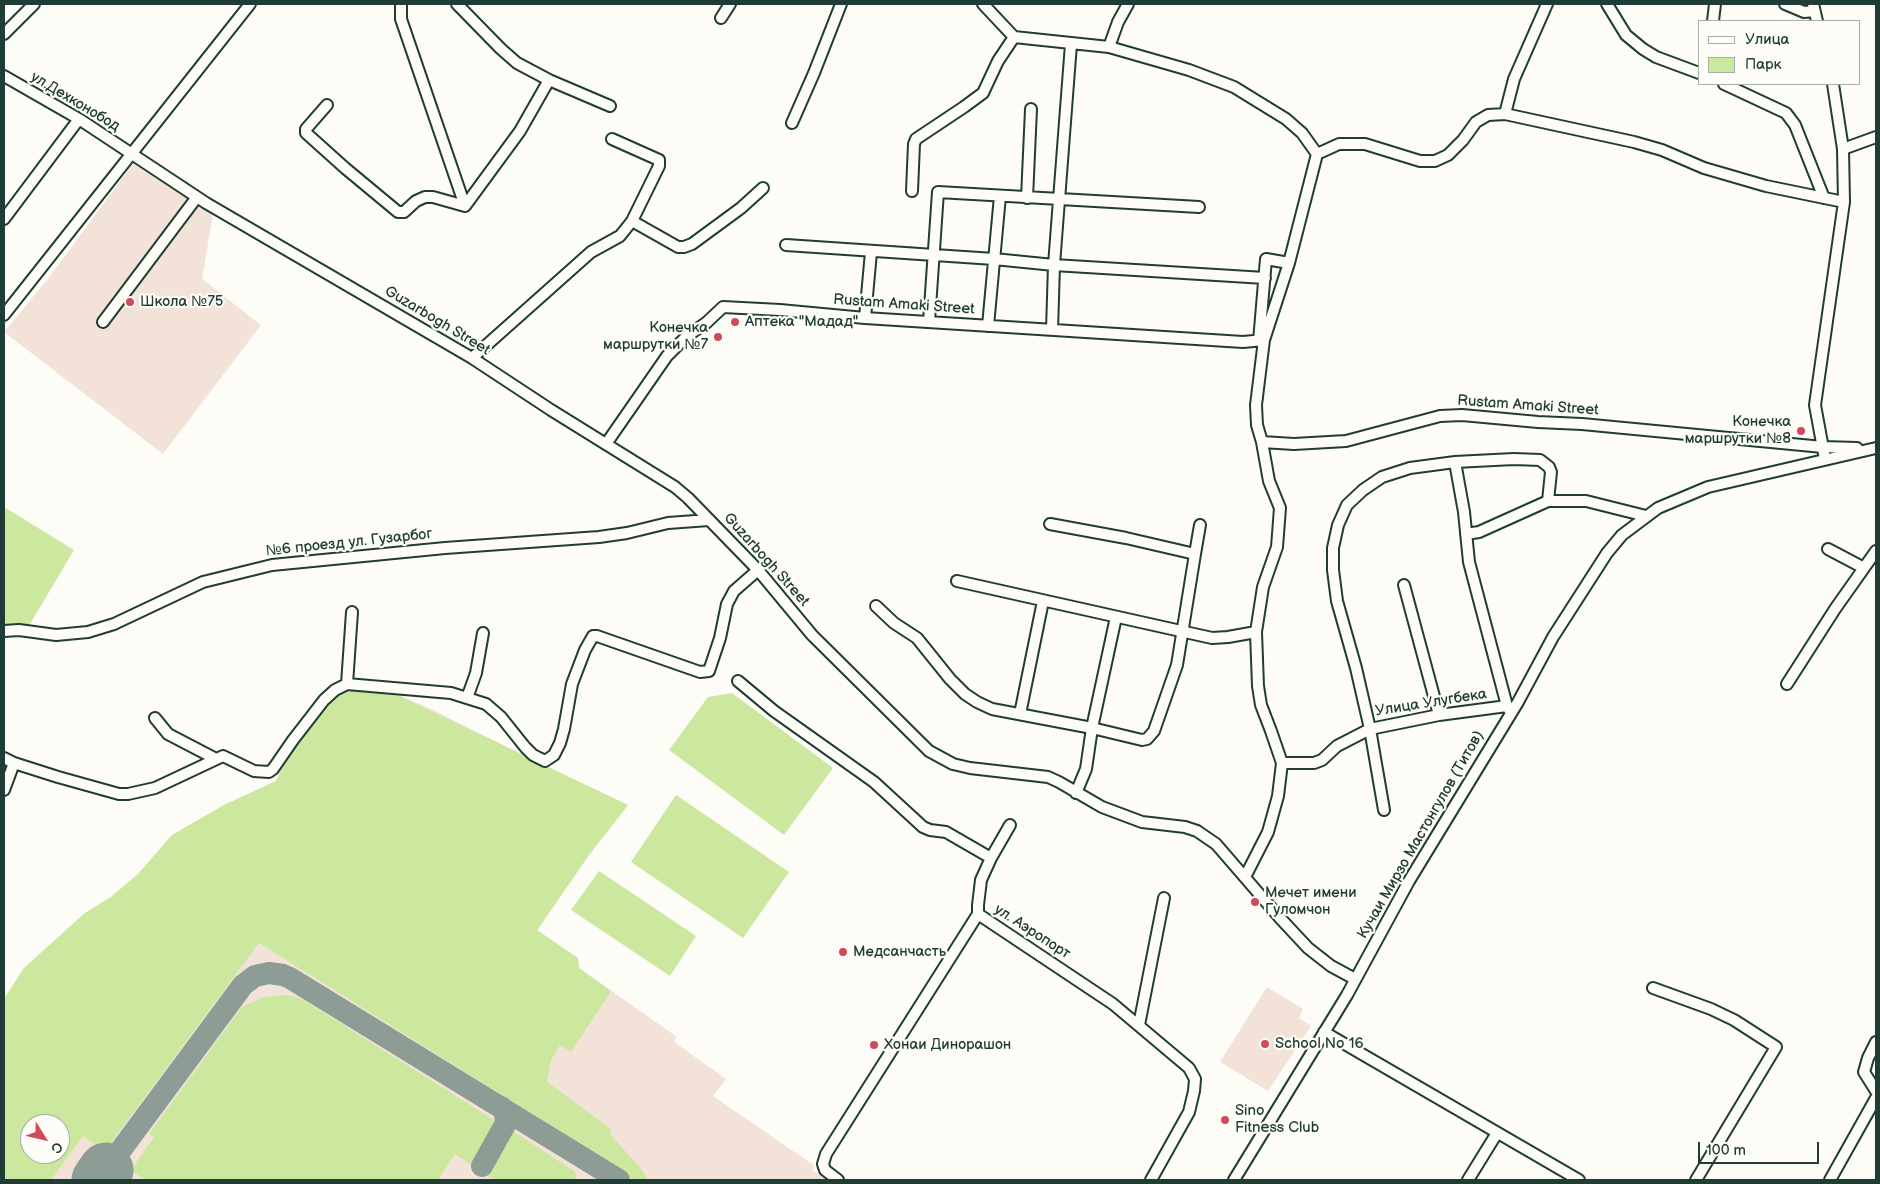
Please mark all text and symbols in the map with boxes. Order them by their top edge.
legend [1698,20,1860,85]
text: Улица [1745,30,1789,49]
text: Парк [1745,55,1782,74]
street label: ул.Дехконобод [27,68,123,136]
street label: Guzarbogh Street [381,282,493,360]
street label: Rustam Amaki Street [833,291,975,319]
place label: Школа №75 [140,293,223,311]
marker: Школа №75 [124,296,136,308]
place label: Аптека "Мадад" [745,313,858,331]
marker: Аптека "Мадад" [729,316,741,328]
place label: Конечка маршрутки №7 [603,319,708,354]
marker: Конечка маршрутки №7 [712,331,724,343]
street label: Rustam Amaki Street [1457,392,1599,420]
place label: Конечка маршрутки №8 [1685,413,1791,448]
marker: Конечка маршрутки №8 [1795,425,1807,437]
street label: Guzarbogh Street [719,510,813,610]
street label: №6 проезд ул. Гузарбог [265,525,433,561]
street label: Улица Улугбека [1374,685,1488,721]
street label: Кучаи Мирзо Мастонгулов (Титов) [1354,728,1488,942]
place label: Мечет имени Гуломчон [1265,884,1356,919]
marker: Мечет имени Гуломчон [1249,896,1261,908]
street label: ул. Аэропорт [991,901,1073,963]
place label: Медсанчасть [853,943,946,961]
marker: Медсанчасть [837,946,849,958]
place label: School No 16 [1275,1035,1364,1053]
place label: Хонаи Динорашон [884,1036,1011,1054]
marker: School No 16 [1259,1038,1271,1050]
marker: Хонаи Динорашон [868,1039,880,1051]
place label: Sino Fitness Club [1235,1102,1319,1137]
north arrow [20,1114,70,1164]
marker: Sino Fitness Club [1219,1114,1231,1126]
scale bar [1700,1132,1821,1164]
text: С [47,1139,66,1156]
text: 100 m [1706,1141,1746,1160]

